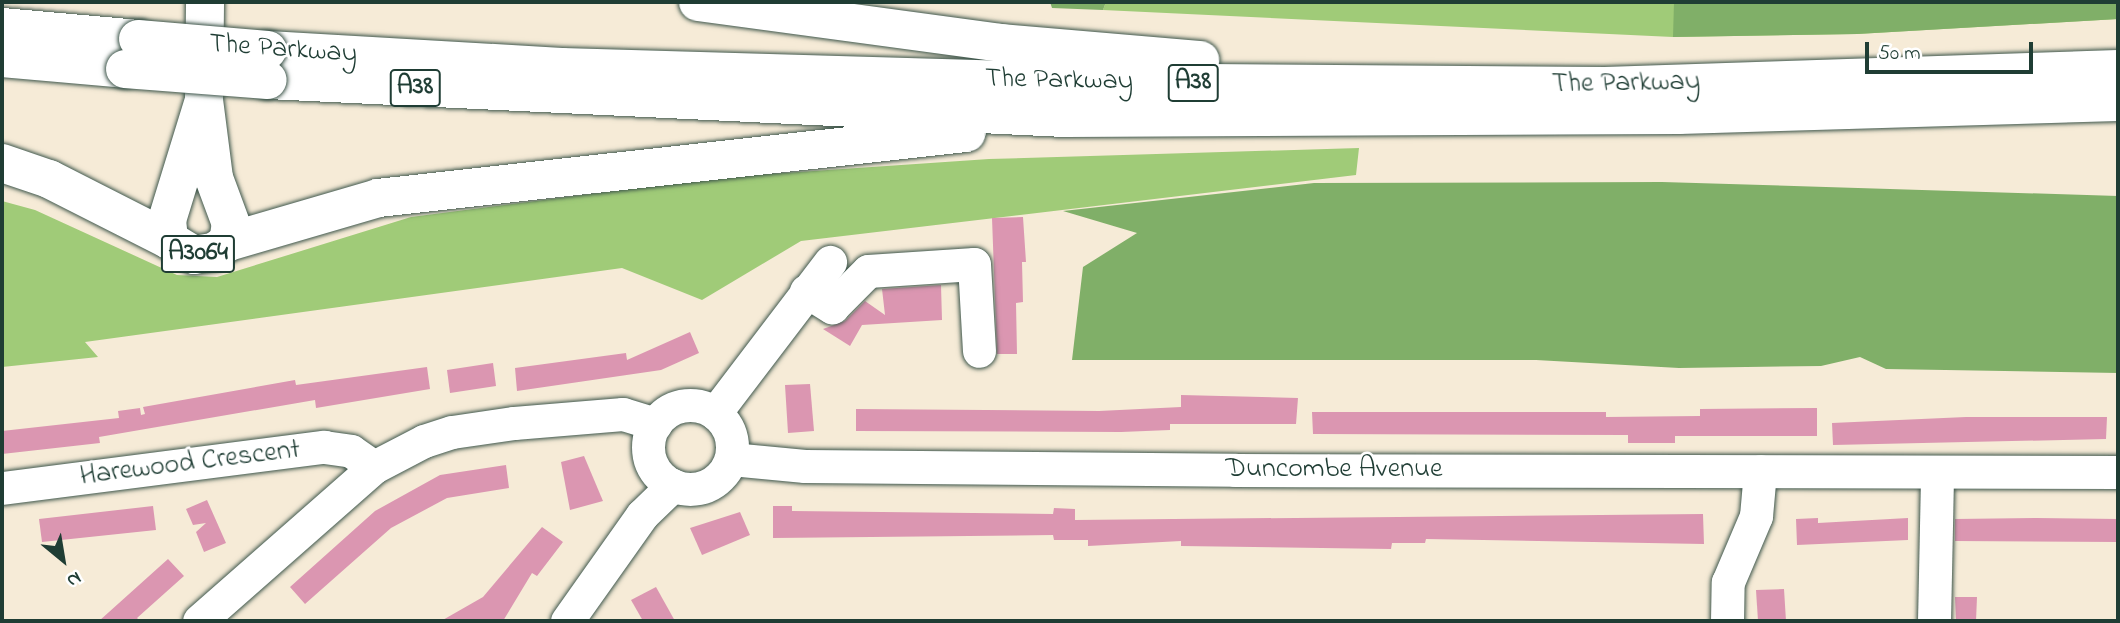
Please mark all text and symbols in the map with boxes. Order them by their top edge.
street label: The Parkway [208,28,358,72]
scale bar [1868,28,2036,72]
text: 50 m [1878,39,1921,69]
road number: A38 [1167,60,1219,106]
street label: The Parkway [984,63,1134,99]
road number: A38 [389,66,441,110]
street label: The Parkway [1551,66,1701,102]
road number: A3064 [160,232,236,276]
street label: Harewood Crescent [78,434,302,494]
street label: Duncombe Avenue [1225,453,1443,487]
north arrow [28,525,98,595]
text: N [61,564,86,594]

